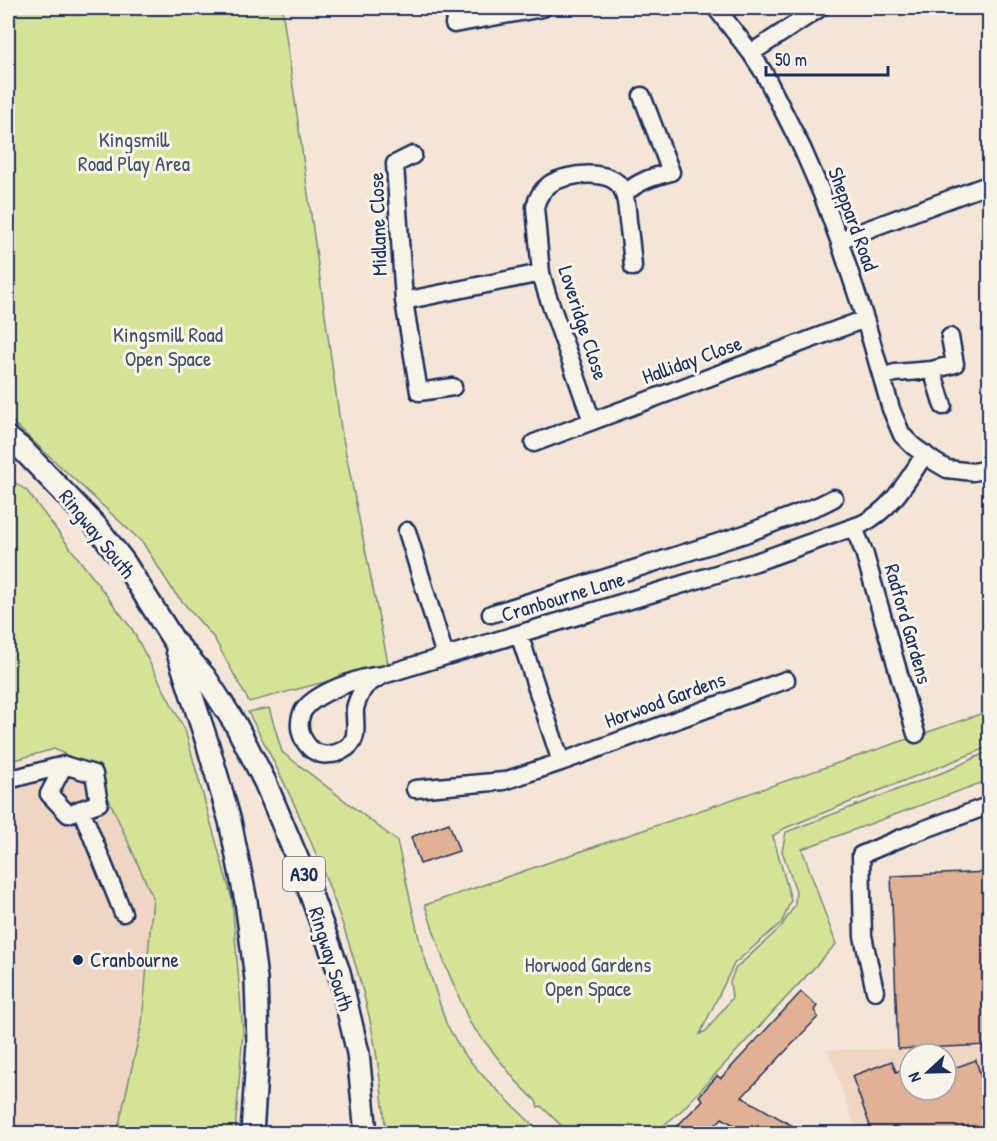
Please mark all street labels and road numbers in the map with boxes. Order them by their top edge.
street label: Sheppard Road [821,163,886,275]
street label: Midlane Close [361,172,394,276]
street label: Loveridge Close [551,262,616,384]
street label: Halliday Close [638,328,746,391]
street label: Ringway South [52,483,143,585]
street label: Radford Gardens [878,560,939,687]
street label: Cranbourne Lane [498,564,628,629]
street label: Horwood Gardens [600,664,729,735]
road number: A30 [283,857,325,891]
street label: Ringway South [302,903,361,1015]

